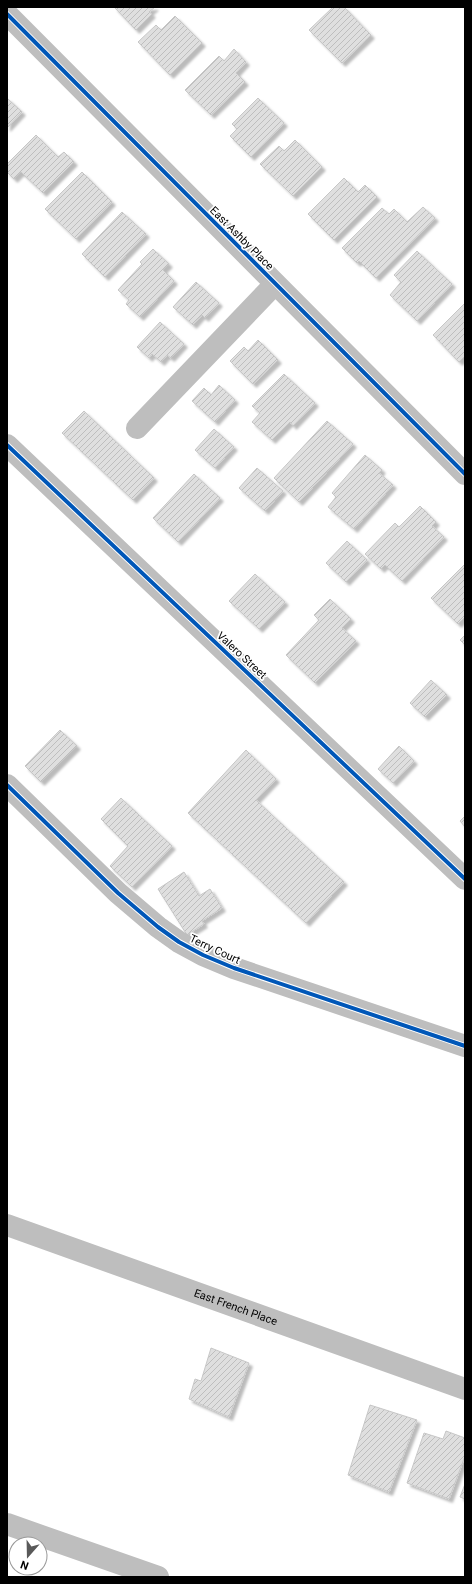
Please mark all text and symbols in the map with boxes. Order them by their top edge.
street label: East Ashby Place [207,204,276,273]
street label: Valero Street [214,629,269,682]
street label: Terry Court [187,932,243,967]
street label: East French Place [192,1287,279,1328]
north arrow [8,1536,48,1576]
text: N [19,1557,31,1572]

